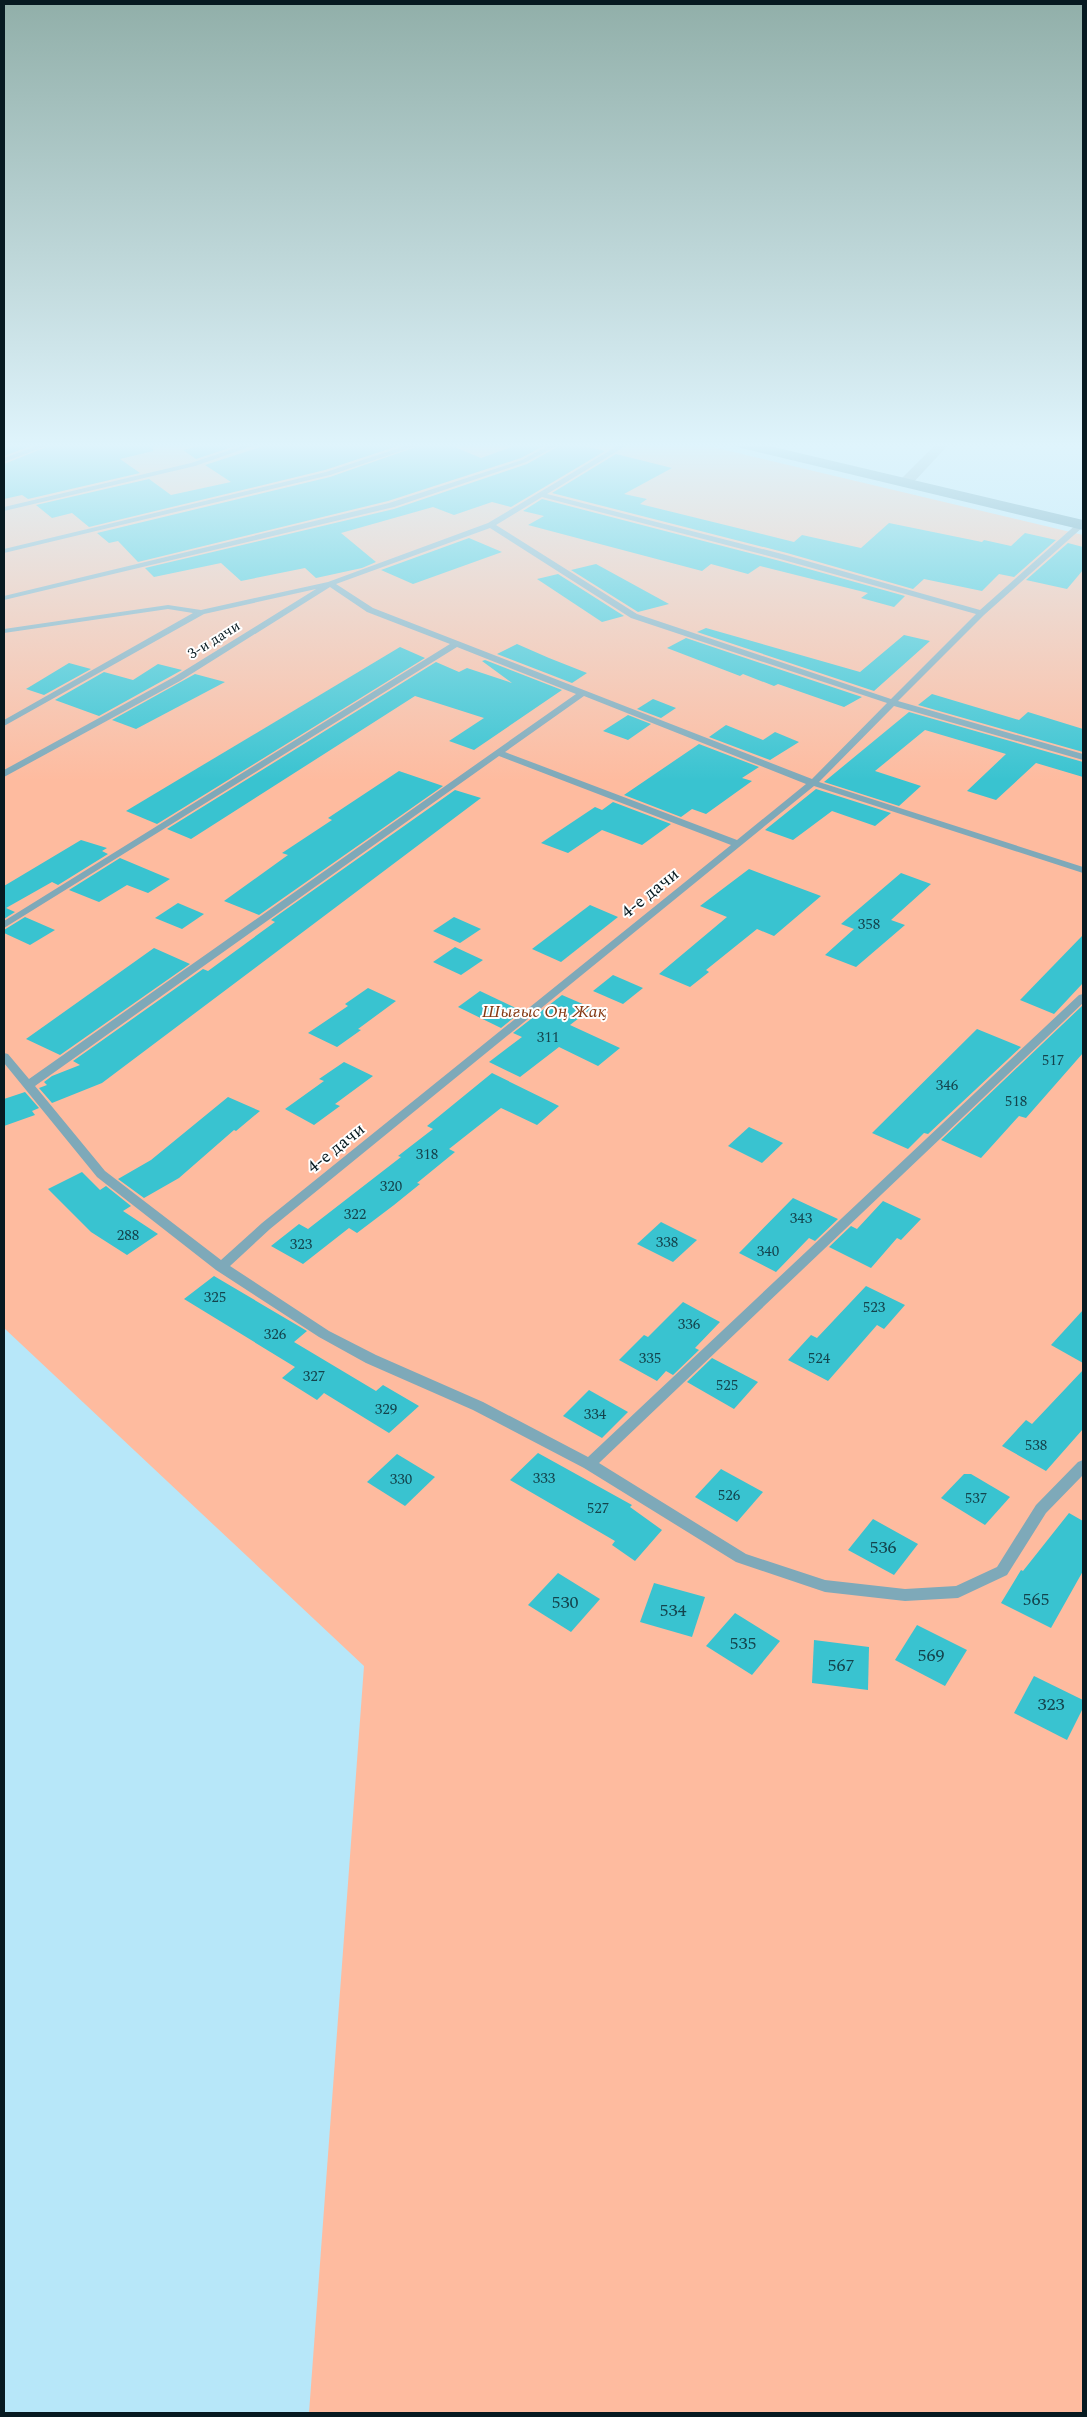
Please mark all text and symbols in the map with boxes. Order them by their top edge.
street label: 3-и дачи [183,615,245,665]
street label: 4-е дачи [615,861,685,925]
house number: 358 [858,913,880,936]
park label: Шығыс Оң Жақ [482,998,607,1025]
house number: 311 [537,1026,559,1049]
house number: 517 [1042,1049,1064,1072]
house number: 346 [936,1074,959,1097]
house number: 518 [1005,1090,1027,1113]
street label: 4-е дачи [301,1116,371,1180]
house number: 318 [416,1143,438,1166]
house number: 320 [380,1175,402,1198]
house number: 322 [344,1203,366,1226]
house number: 343 [790,1207,813,1230]
house number: 288 [117,1224,139,1247]
house number: 338 [656,1231,678,1254]
house number: 323 [290,1233,313,1256]
house number: 340 [757,1240,779,1263]
house number: 325 [204,1286,226,1309]
house number: 523 [863,1296,886,1319]
house number: 336 [678,1313,701,1336]
house number: 326 [264,1323,287,1346]
house number: 335 [639,1347,661,1370]
house number: 524 [808,1347,831,1370]
house number: 327 [303,1365,325,1388]
house number: 525 [716,1374,738,1397]
house number: 329 [375,1398,397,1421]
house number: 334 [584,1403,607,1426]
house number: 538 [1025,1434,1047,1457]
house number: 333 [533,1467,556,1490]
house number: 330 [390,1468,412,1491]
house number: 526 [718,1484,741,1507]
house number: 537 [965,1487,987,1510]
house number: 527 [587,1497,609,1520]
house number: 536 [870,1534,897,1561]
house number: 565 [1023,1586,1050,1613]
house number: 530 [552,1589,579,1616]
house number: 534 [660,1597,687,1624]
house number: 535 [730,1630,757,1657]
house number: 569 [918,1642,945,1669]
house number: 567 [828,1652,855,1679]
house number: 323 [1038,1691,1065,1718]

